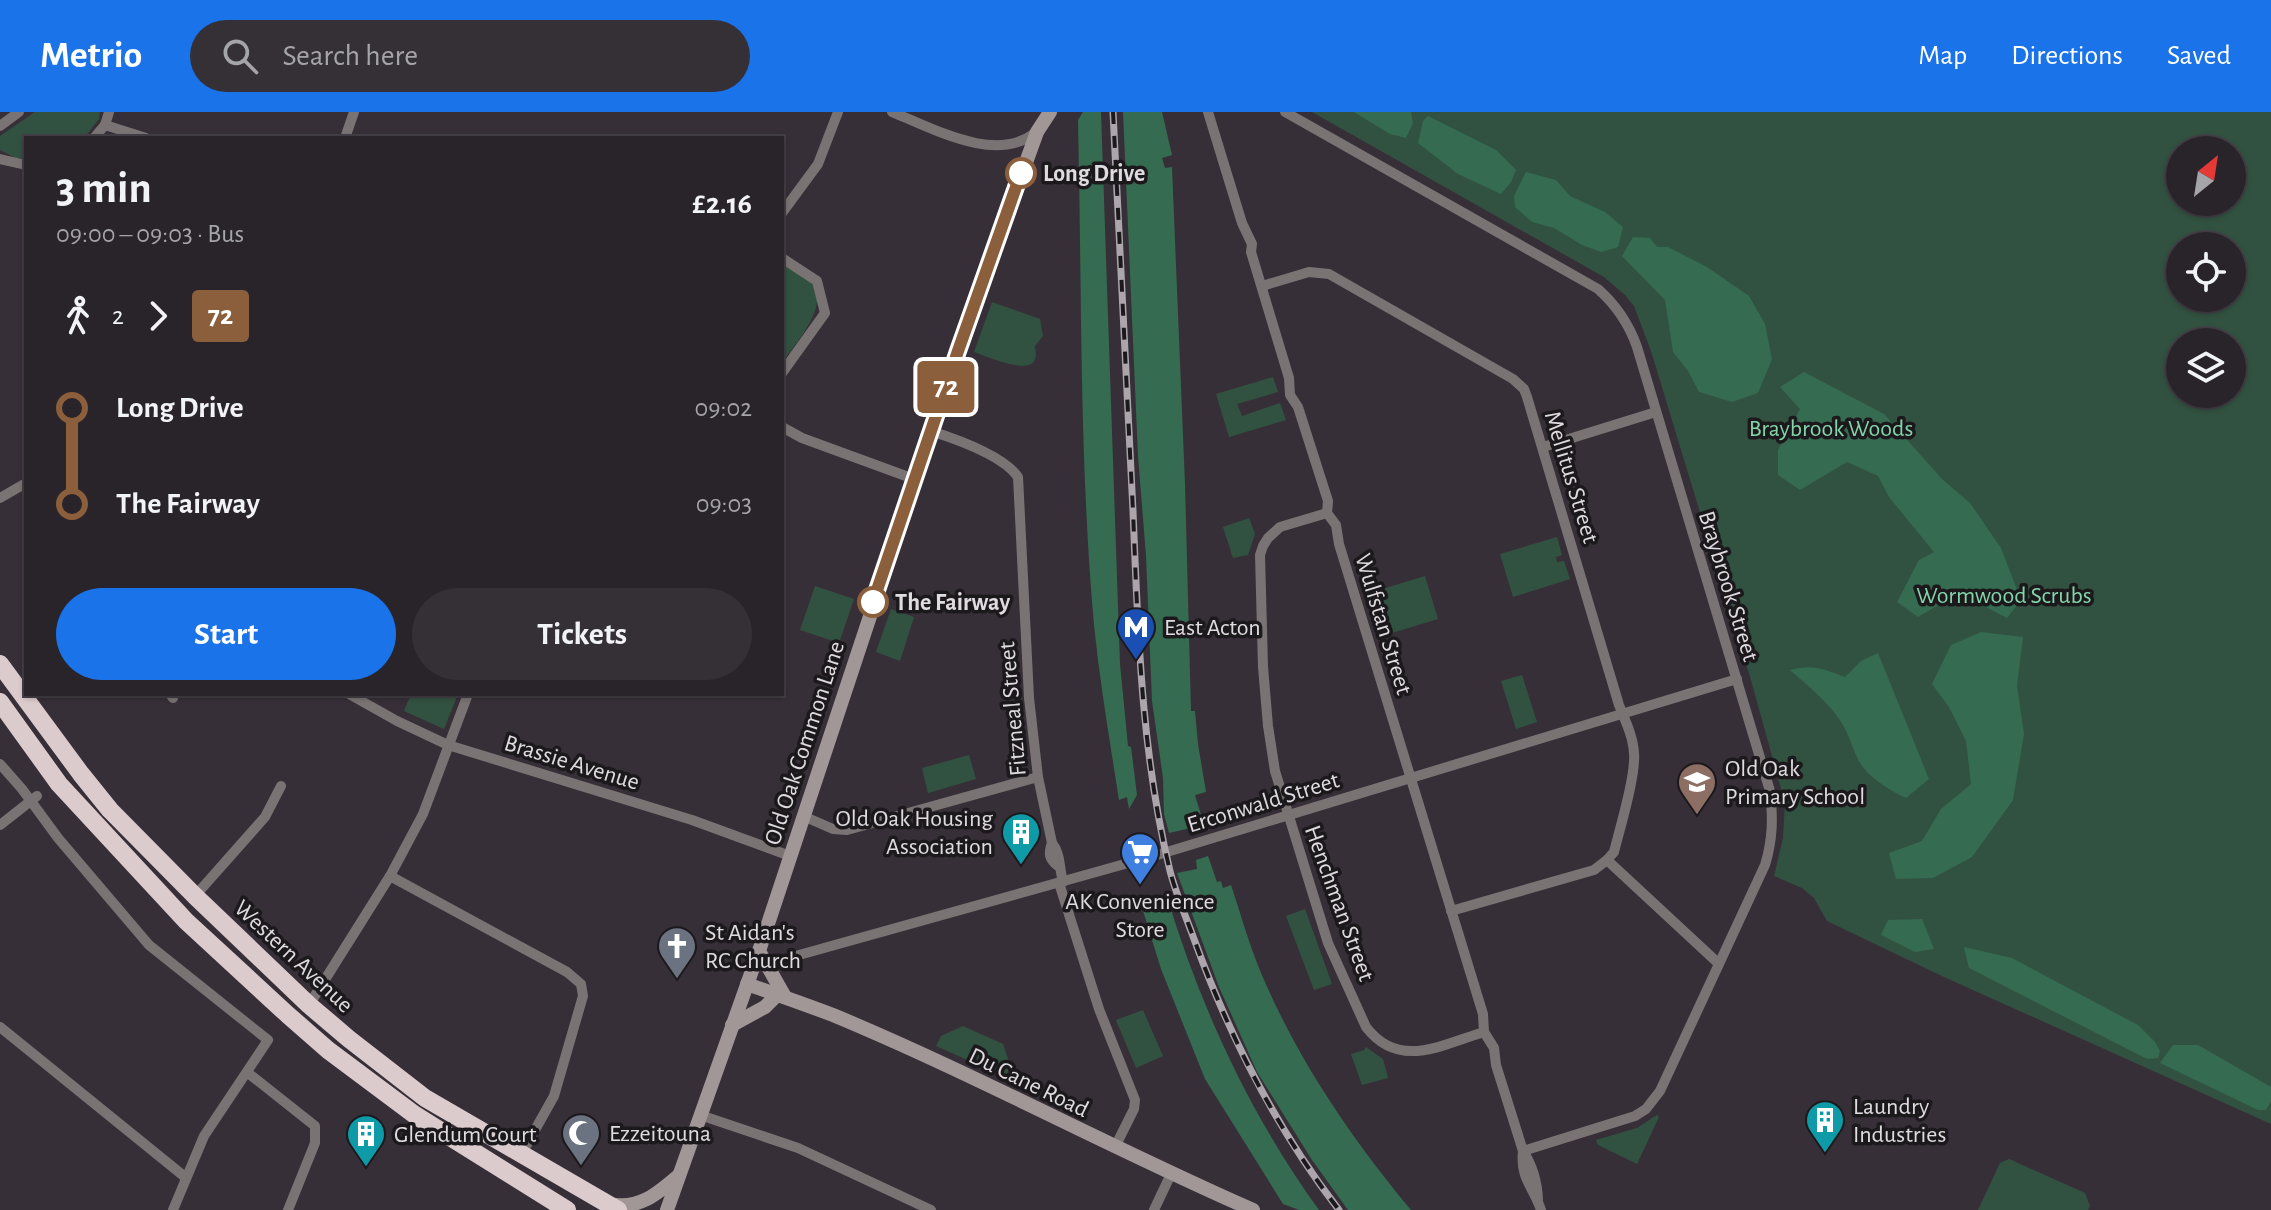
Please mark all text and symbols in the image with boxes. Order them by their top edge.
search box [190,20,750,92]
icon: search [218,34,262,78]
text: Metrio [40,37,142,75]
text: Search here [282,41,418,71]
text: Map [1918,42,1967,70]
text: Directions [2011,42,2123,70]
text: Saved [2167,42,2231,70]
north arrow [2166,136,2246,216]
map controls [2166,136,2246,408]
marker: Long Drive [1006,158,1036,188]
place label: Long Drive [1043,162,1145,186]
text: 3 min [56,167,152,211]
text: £2.16 [692,189,752,219]
text: 09:00 – 09:03 · Bus [56,221,244,247]
button: locate [2166,232,2246,312]
icon: walk [56,294,100,338]
icon: forward [136,294,180,338]
text: 72 [208,302,233,330]
text: 2 [112,303,124,329]
button: layers [2166,328,2246,408]
line badge: 72 [910,361,982,413]
text: 72 [933,373,959,401]
text: Long Drive [116,393,244,423]
text: 09:02 [695,395,752,421]
street label: Mellitus Street [1540,409,1603,546]
park label: Braybrook Woods [1749,417,1913,441]
text: The Fairway [116,489,260,519]
text: 09:03 [696,491,752,517]
street label: Braybrook Street [1694,508,1762,665]
street label: Wulfstan Street [1350,551,1416,698]
park label: Wormwood Scrubs [1916,584,2092,608]
marker: The Fairway [858,587,888,617]
button: Start [56,588,396,680]
button: Tickets [412,588,752,680]
place label: The Fairway [895,591,1010,615]
metro station icon: East Acton [1115,606,1157,661]
place label: East Acton [1164,616,1261,640]
street label: Old Oak Common Lane [761,638,849,848]
street label: Fitzneal Street [995,640,1031,777]
street label: Brassie Avenue [501,731,642,795]
place label: Old Oak Primary School [1725,757,1865,809]
school or university icon: Old Oak Primary School [1676,761,1718,816]
street label: Erconwald Street [1184,768,1342,837]
place label: Old Oak Housing Association [835,807,993,859]
building icon: Old Oak Housing Association [1000,811,1042,866]
street label: Henchman Street [1300,822,1378,985]
supermarket icon: AK Convenience Store [1119,831,1161,886]
place label: AK Convenience Store [1065,890,1215,942]
street label: Western Avenue [229,896,357,1018]
place label: St Aidan's RC Church [705,921,801,973]
church icon: St Aidan's RC Church [656,925,698,980]
street label: Du Cane Road [965,1044,1092,1122]
place label: Laundry Industries [1853,1095,1946,1147]
building icon: Laundry Industries [1804,1099,1846,1154]
mosque icon: Ezzeitouna [560,1112,602,1167]
building icon: Glendum Court [345,1113,387,1168]
place label: Ezzeitouna [609,1122,711,1146]
place label: Glendum Court [394,1123,537,1147]

